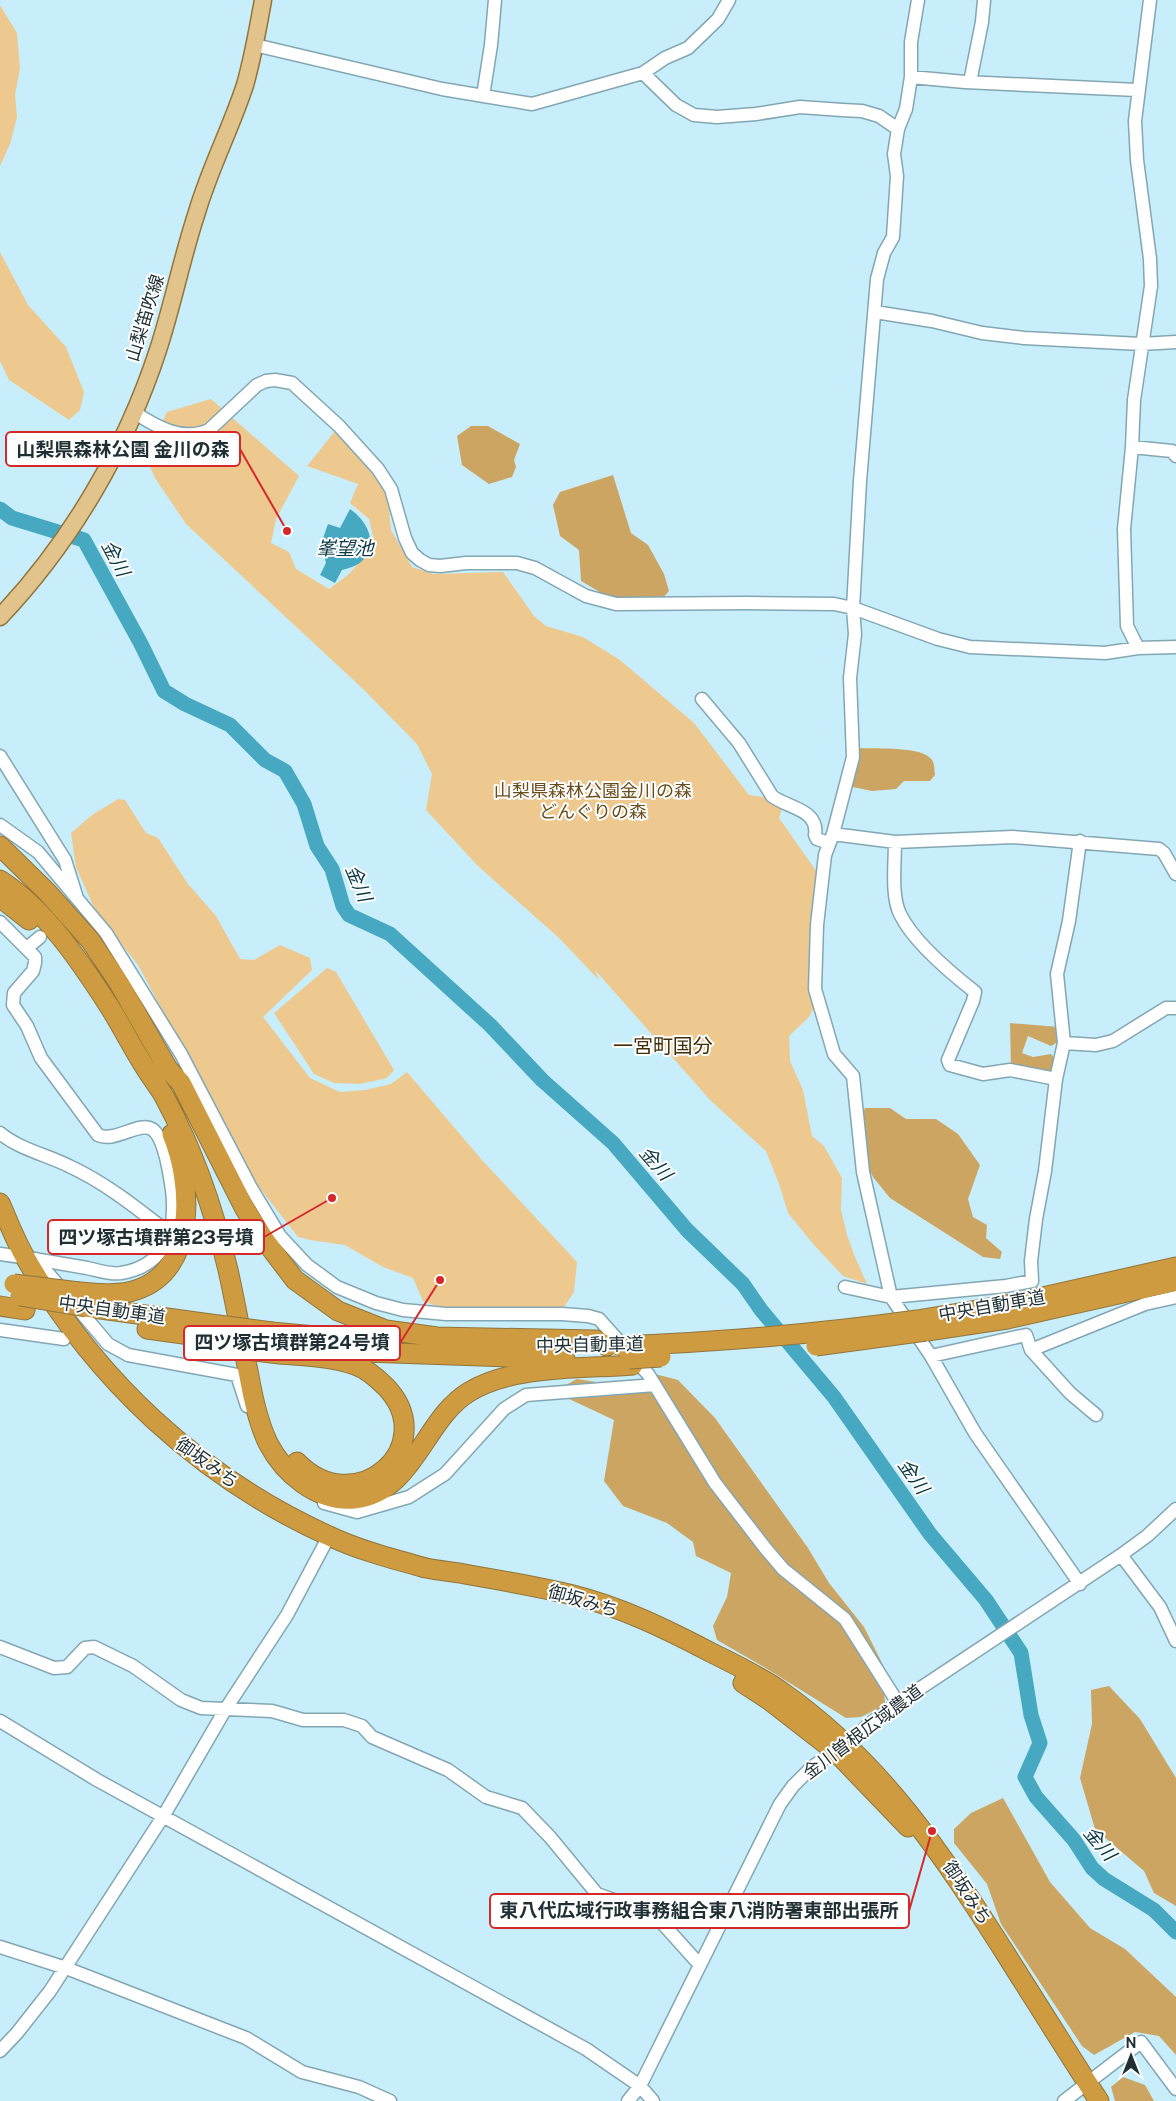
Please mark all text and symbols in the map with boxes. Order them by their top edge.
street label: 山梨笛吹線 [121,272,168,364]
callout: 山梨県森林公園 金川の森 [6,432,240,466]
text: 山梨県森林公園 金川の森 [16,438,230,460]
water label: 金川 [97,536,136,582]
water label: 峯望池 [316,537,375,559]
park label: 山梨県森林公園金川の森 どんぐりの森 [494,780,692,822]
water label: 金川 [341,861,377,907]
district label: 一宮町国分 [613,1034,713,1058]
water label: 金川 [635,1141,678,1186]
callout: 四ツ塚古墳群第23号墳 [48,1220,264,1254]
text: 四ツ塚古墳群第23号墳 [58,1226,254,1248]
street label: 中央自動車道 [937,1286,1047,1325]
street label: 中央自動車道 [57,1292,167,1327]
callout: 四ツ塚古墳群第24号墳 [184,1326,400,1360]
text: 四ツ塚古墳群第24号墳 [194,1331,390,1353]
street label: 中央自動車道 [536,1333,644,1356]
street label: 御坂みち [172,1433,243,1492]
water label: 金川 [894,1454,935,1500]
street label: 御坂みち [546,1581,621,1621]
street label: 金川曽根広域農道 [799,1680,927,1783]
water label: 金川 [1079,1821,1122,1866]
street label: 御坂みち [939,1857,996,1929]
callout: 東八代広域行政事務組合東八消防署東部出張所 [490,1894,909,1928]
text: 東八代広域行政事務組合東八消防署東部出張所 [499,1899,899,1921]
north arrow [1106,2031,1156,2081]
text: N [1126,2035,1136,2051]

